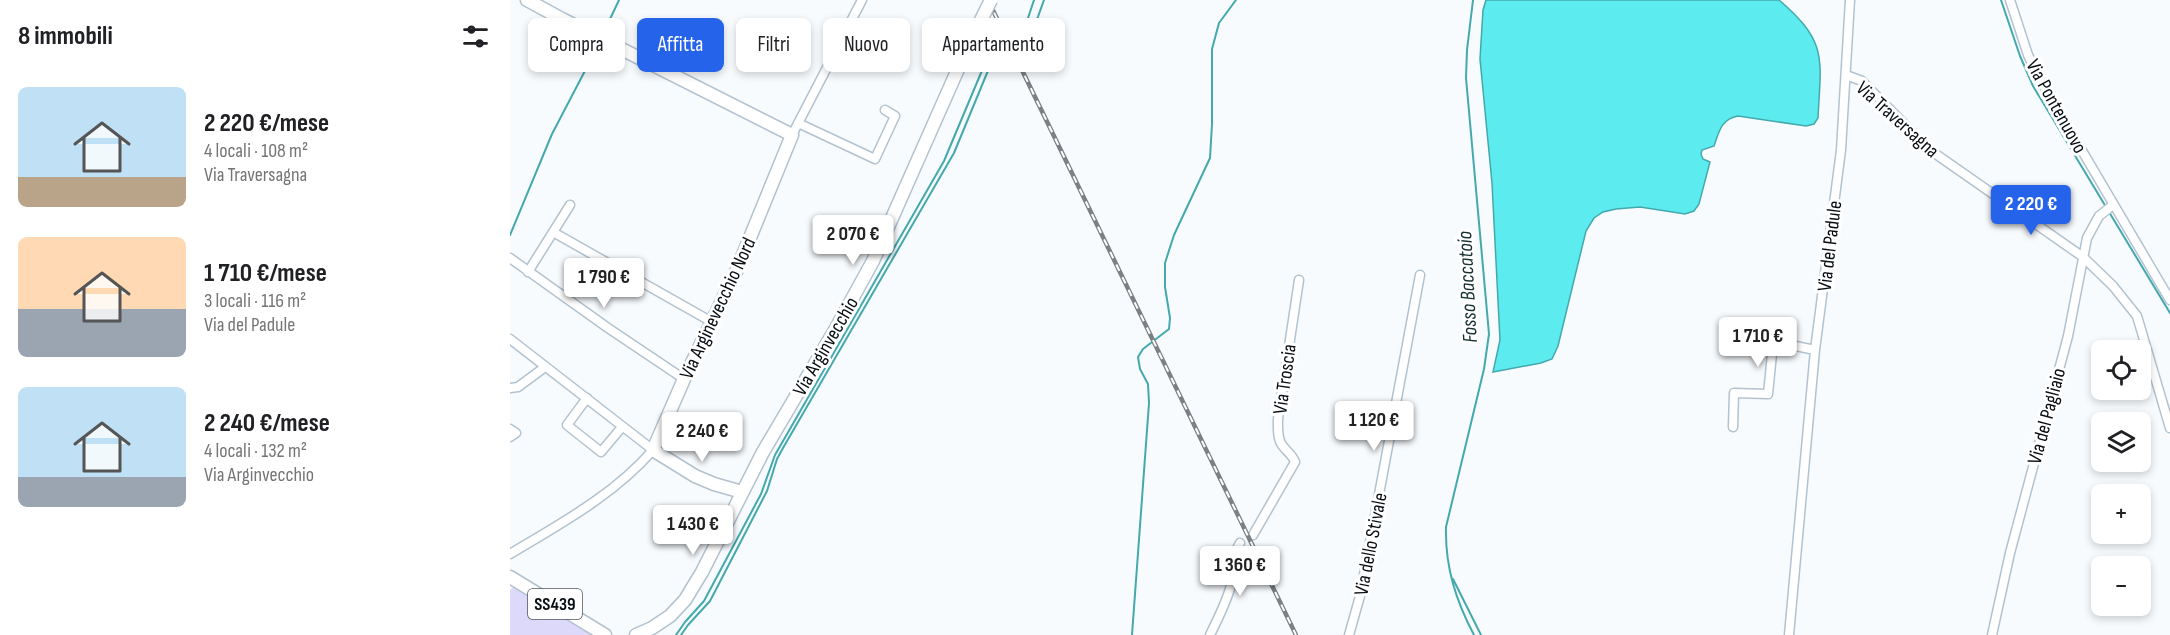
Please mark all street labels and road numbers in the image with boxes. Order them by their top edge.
street label: Via Pontenuovo [2020,55,2092,158]
street label: Via Traversagna [1851,76,1944,163]
street label: Via del Padule [1813,199,1847,293]
street label: Via Arginevecchio Nord [675,234,761,383]
street label: Via Arginvecchio [788,293,864,400]
street label: Via Troscia [1268,343,1302,416]
street label: Via del Pagliaio [2023,366,2071,467]
street label: Via dello Stivale [1349,491,1393,598]
road number: SS439 [528,589,582,619]

